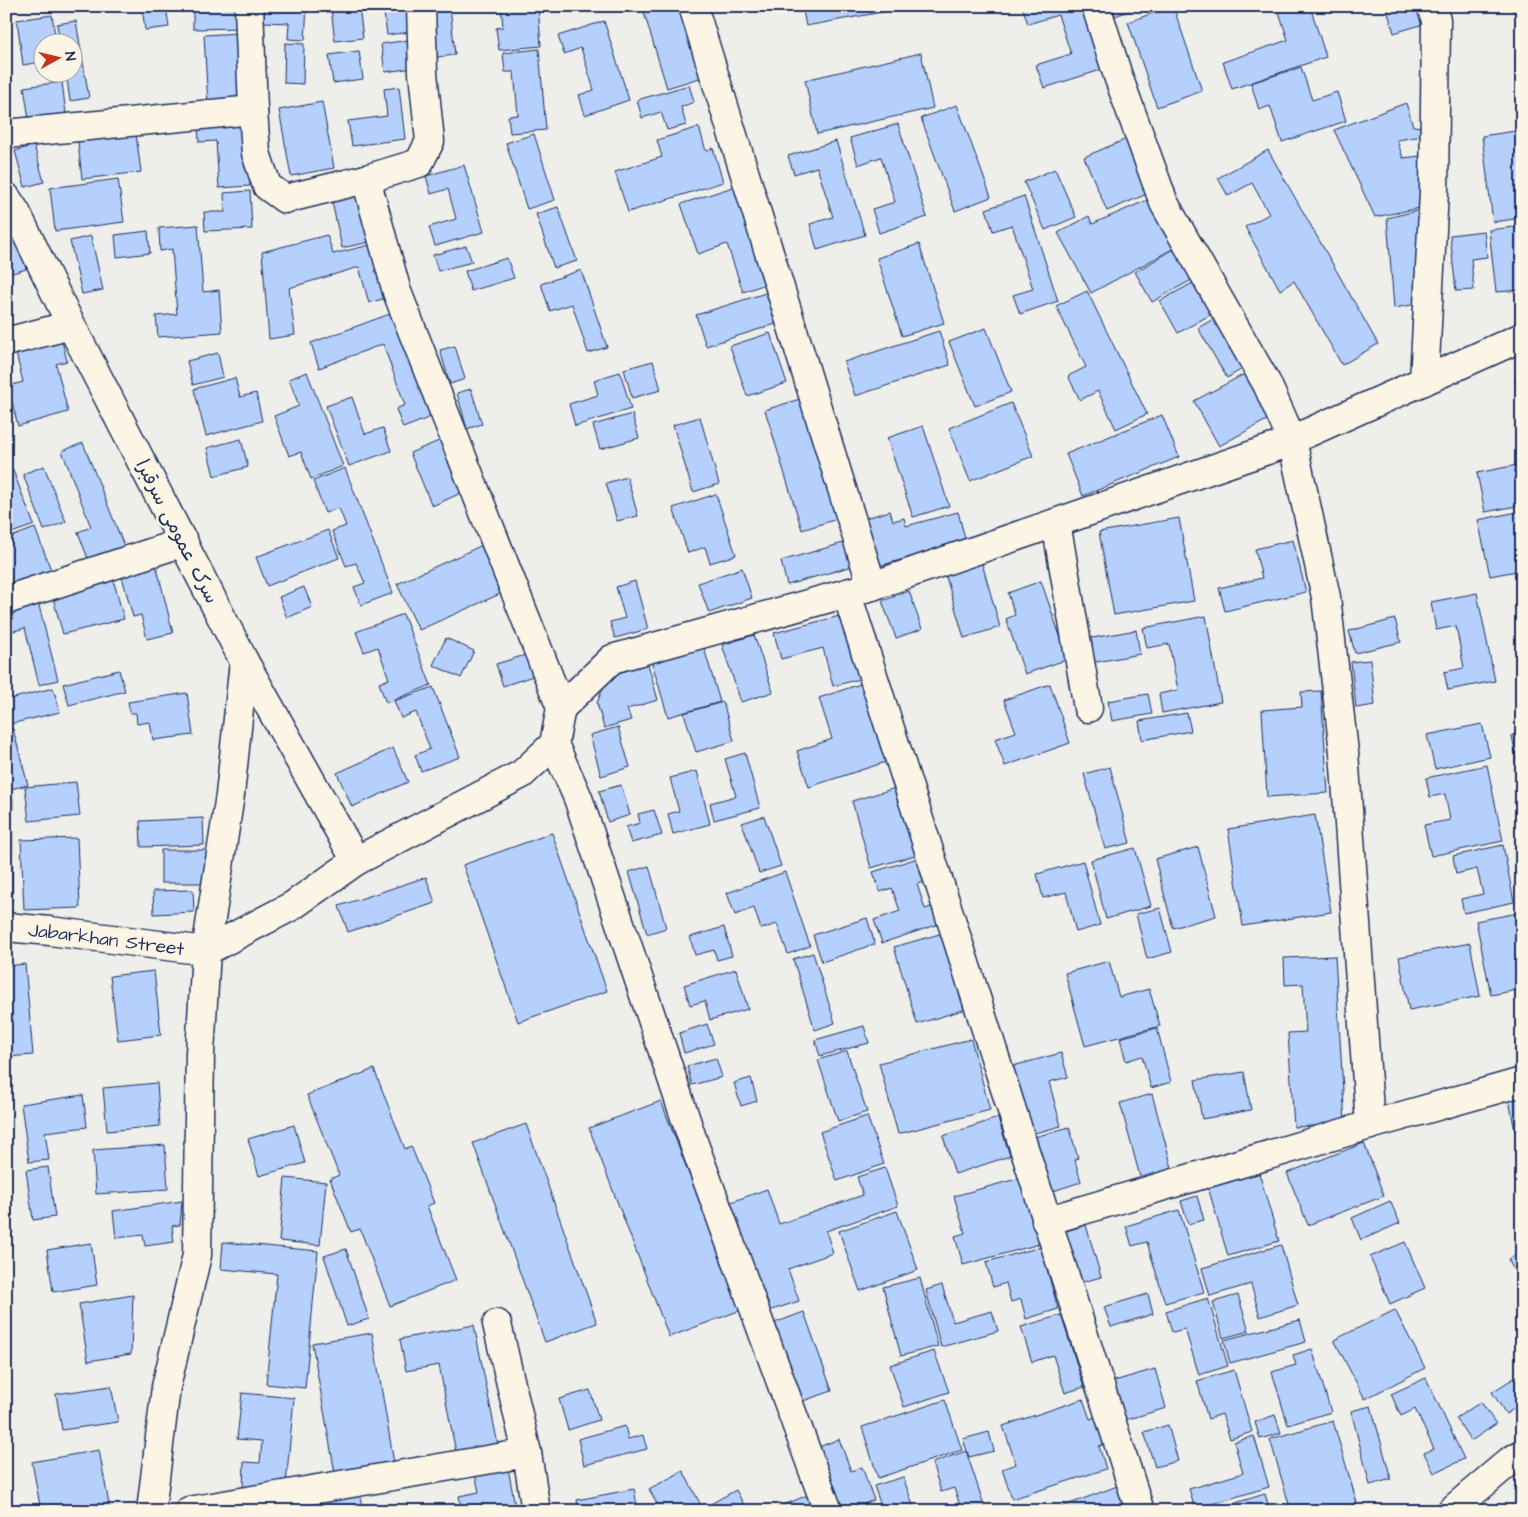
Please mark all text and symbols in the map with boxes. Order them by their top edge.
north arrow [32,32,82,82]
text: N [59,51,80,62]
street label: سرک عمومی سرقبرا [129,455,225,609]
street label: Jabarkhan Street [27,917,186,963]

